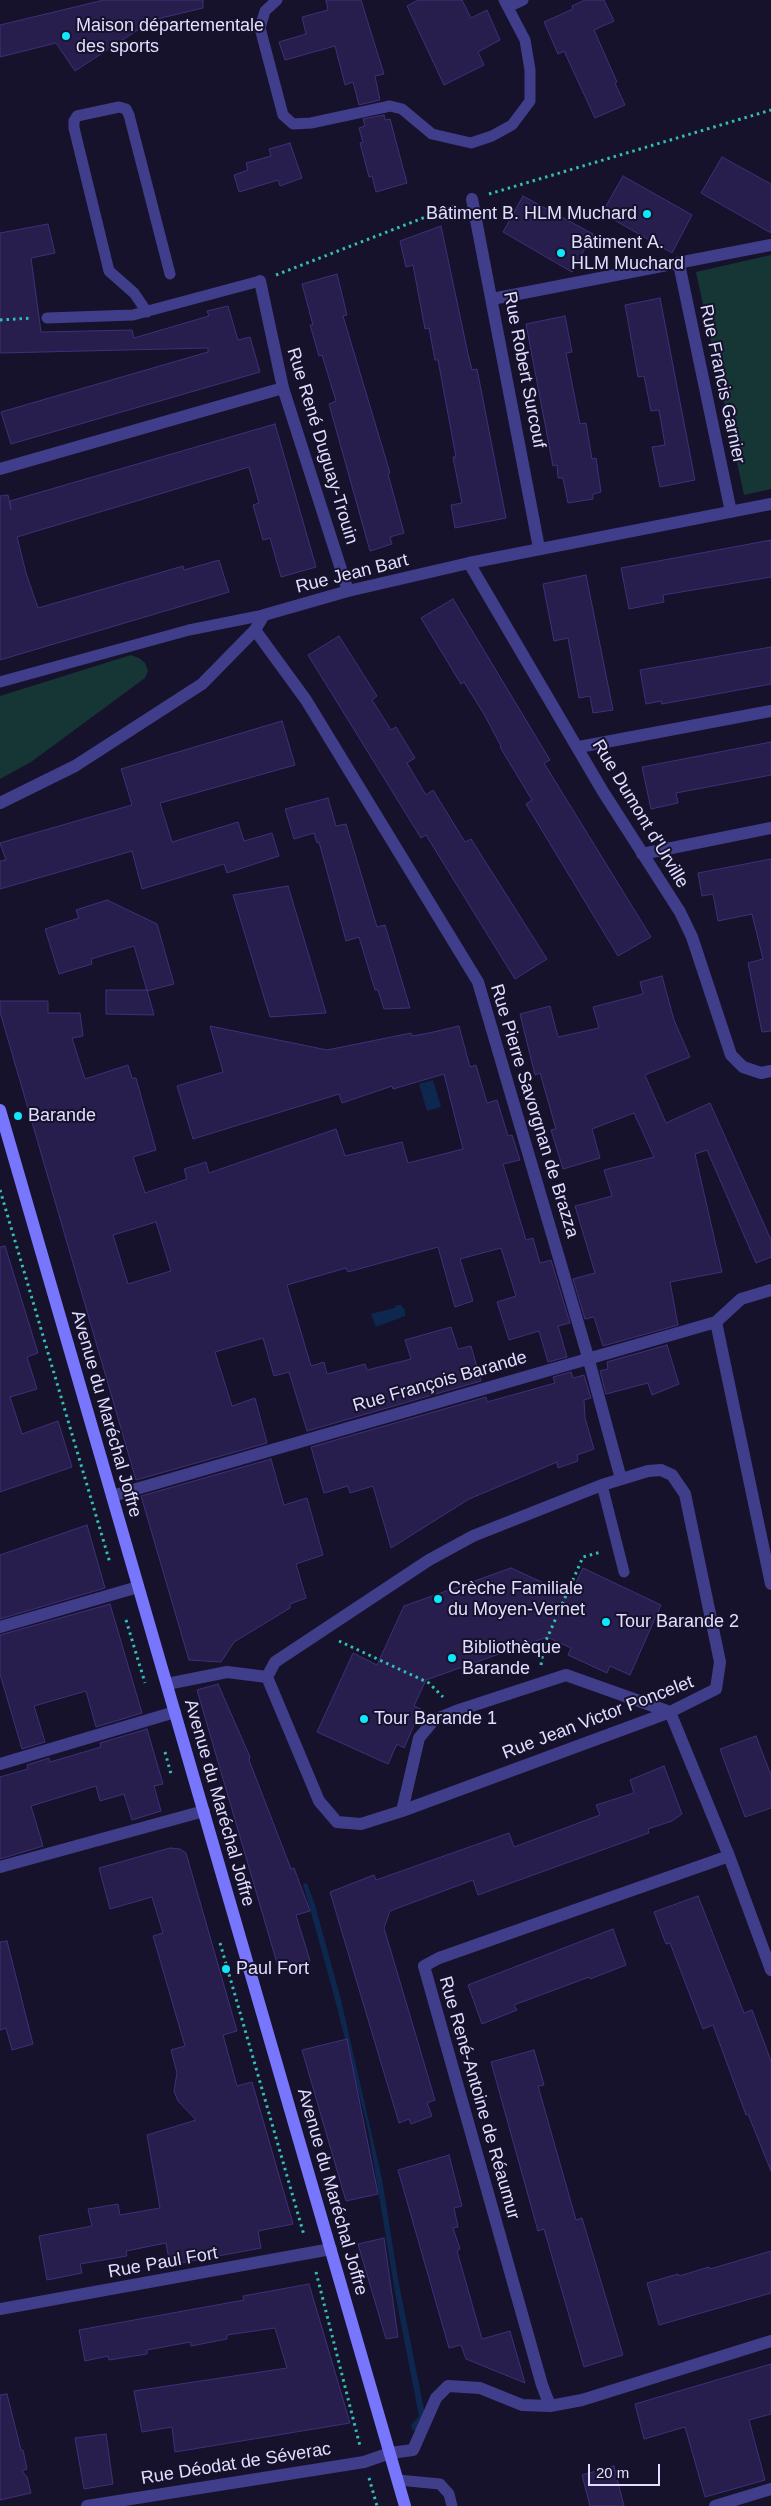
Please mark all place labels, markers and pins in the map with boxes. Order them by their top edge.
place label: Maison départementale des sports [76,15,264,58]
marker: Maison départementale des sports [60,30,72,42]
place label: Bâtiment B. HLM Muchard [426,203,637,225]
marker: Bâtiment B. HLM Muchard [641,208,653,220]
place label: Bâtiment A. HLM Muchard [571,232,684,274]
marker: Bâtiment A. HLM Muchard [555,247,567,259]
place label: Barande [28,1105,96,1127]
marker: Barande [12,1110,24,1122]
place label: Crèche Familiale du Moyen-Vernet [448,1578,585,1620]
marker: Crèche Familiale du Moyen-Vernet [432,1593,444,1605]
place label: Tour Barande 2 [616,1611,739,1633]
marker: Tour Barande 2 [600,1616,612,1628]
place label: Bibliothèque Barande [462,1637,561,1680]
marker: Bibliothèque Barande [446,1652,458,1664]
place label: Tour Barande 1 [374,1708,497,1730]
marker: Tour Barande 1 [358,1713,370,1725]
place label: Paul Fort [236,1958,309,1980]
marker: Paul Fort [220,1963,232,1975]

